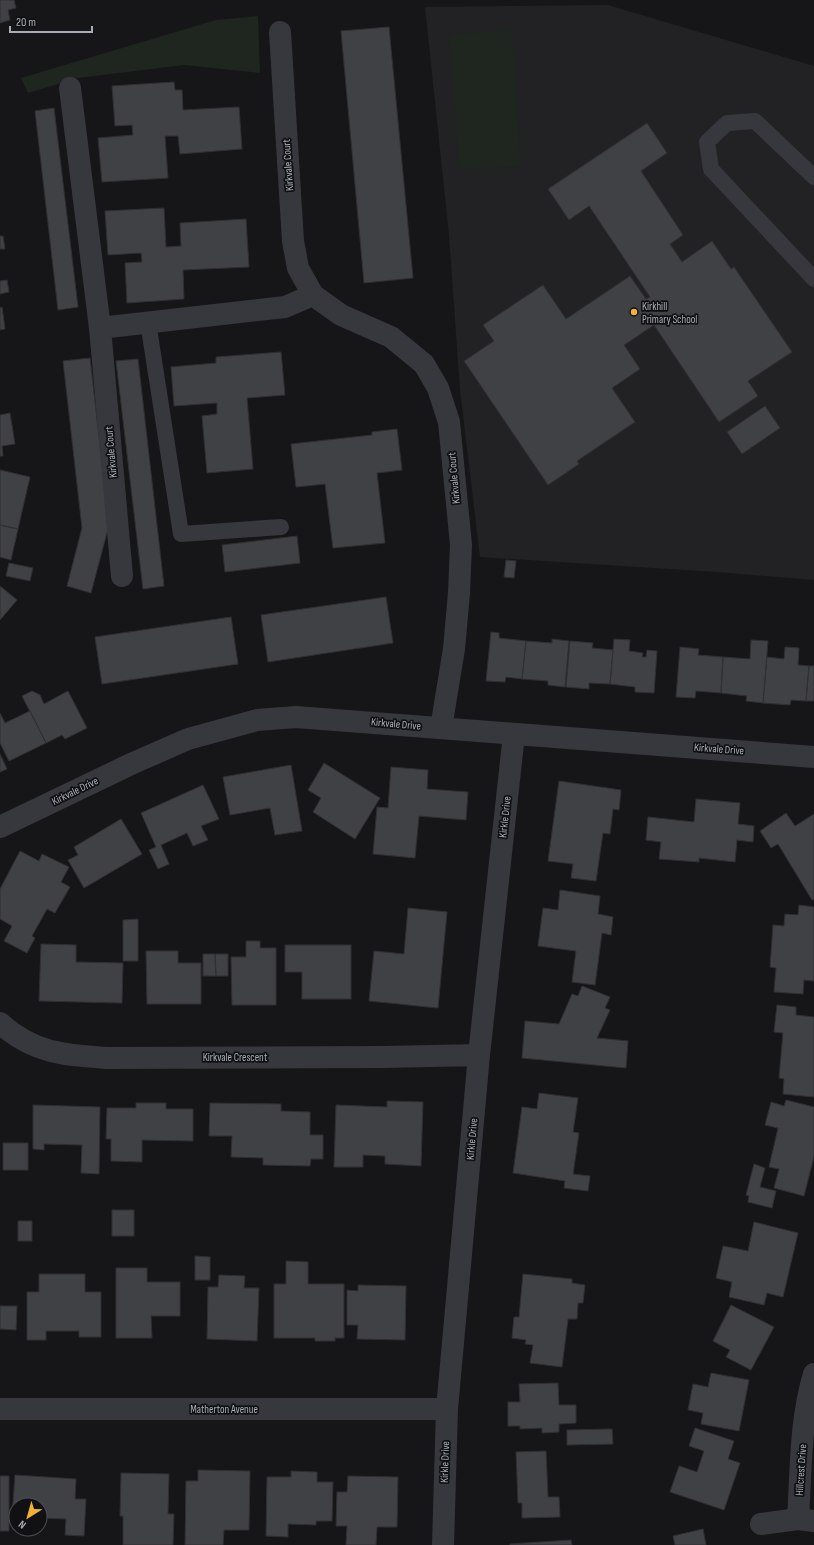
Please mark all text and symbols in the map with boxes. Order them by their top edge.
scale bar [10,8,92,34]
text: 20 m [16,15,36,30]
street label: Kirkvale Court [280,138,296,191]
place label: Kirkhill Primary School [642,300,697,326]
marker: Kirkhill Primary School [629,307,639,317]
street label: Kirkvale Court [102,425,120,478]
street label: Kirkvale Court [445,451,463,504]
street label: Kirkvale Drive [370,715,422,733]
street label: Kirkvale Drive [694,741,744,757]
street label: Kirkvale Drive [50,774,100,808]
street label: Kirkle Drive [496,796,514,838]
street label: Kirkvale Crescent [203,1051,268,1064]
street label: Kirkle Drive [464,1118,480,1160]
street label: Matherton Avenue [190,1403,258,1416]
street label: Kirkle Drive [438,1441,452,1483]
street label: Hillcrest Drive [793,1444,809,1496]
north arrow [8,1497,48,1537]
text: N [16,1518,29,1532]

